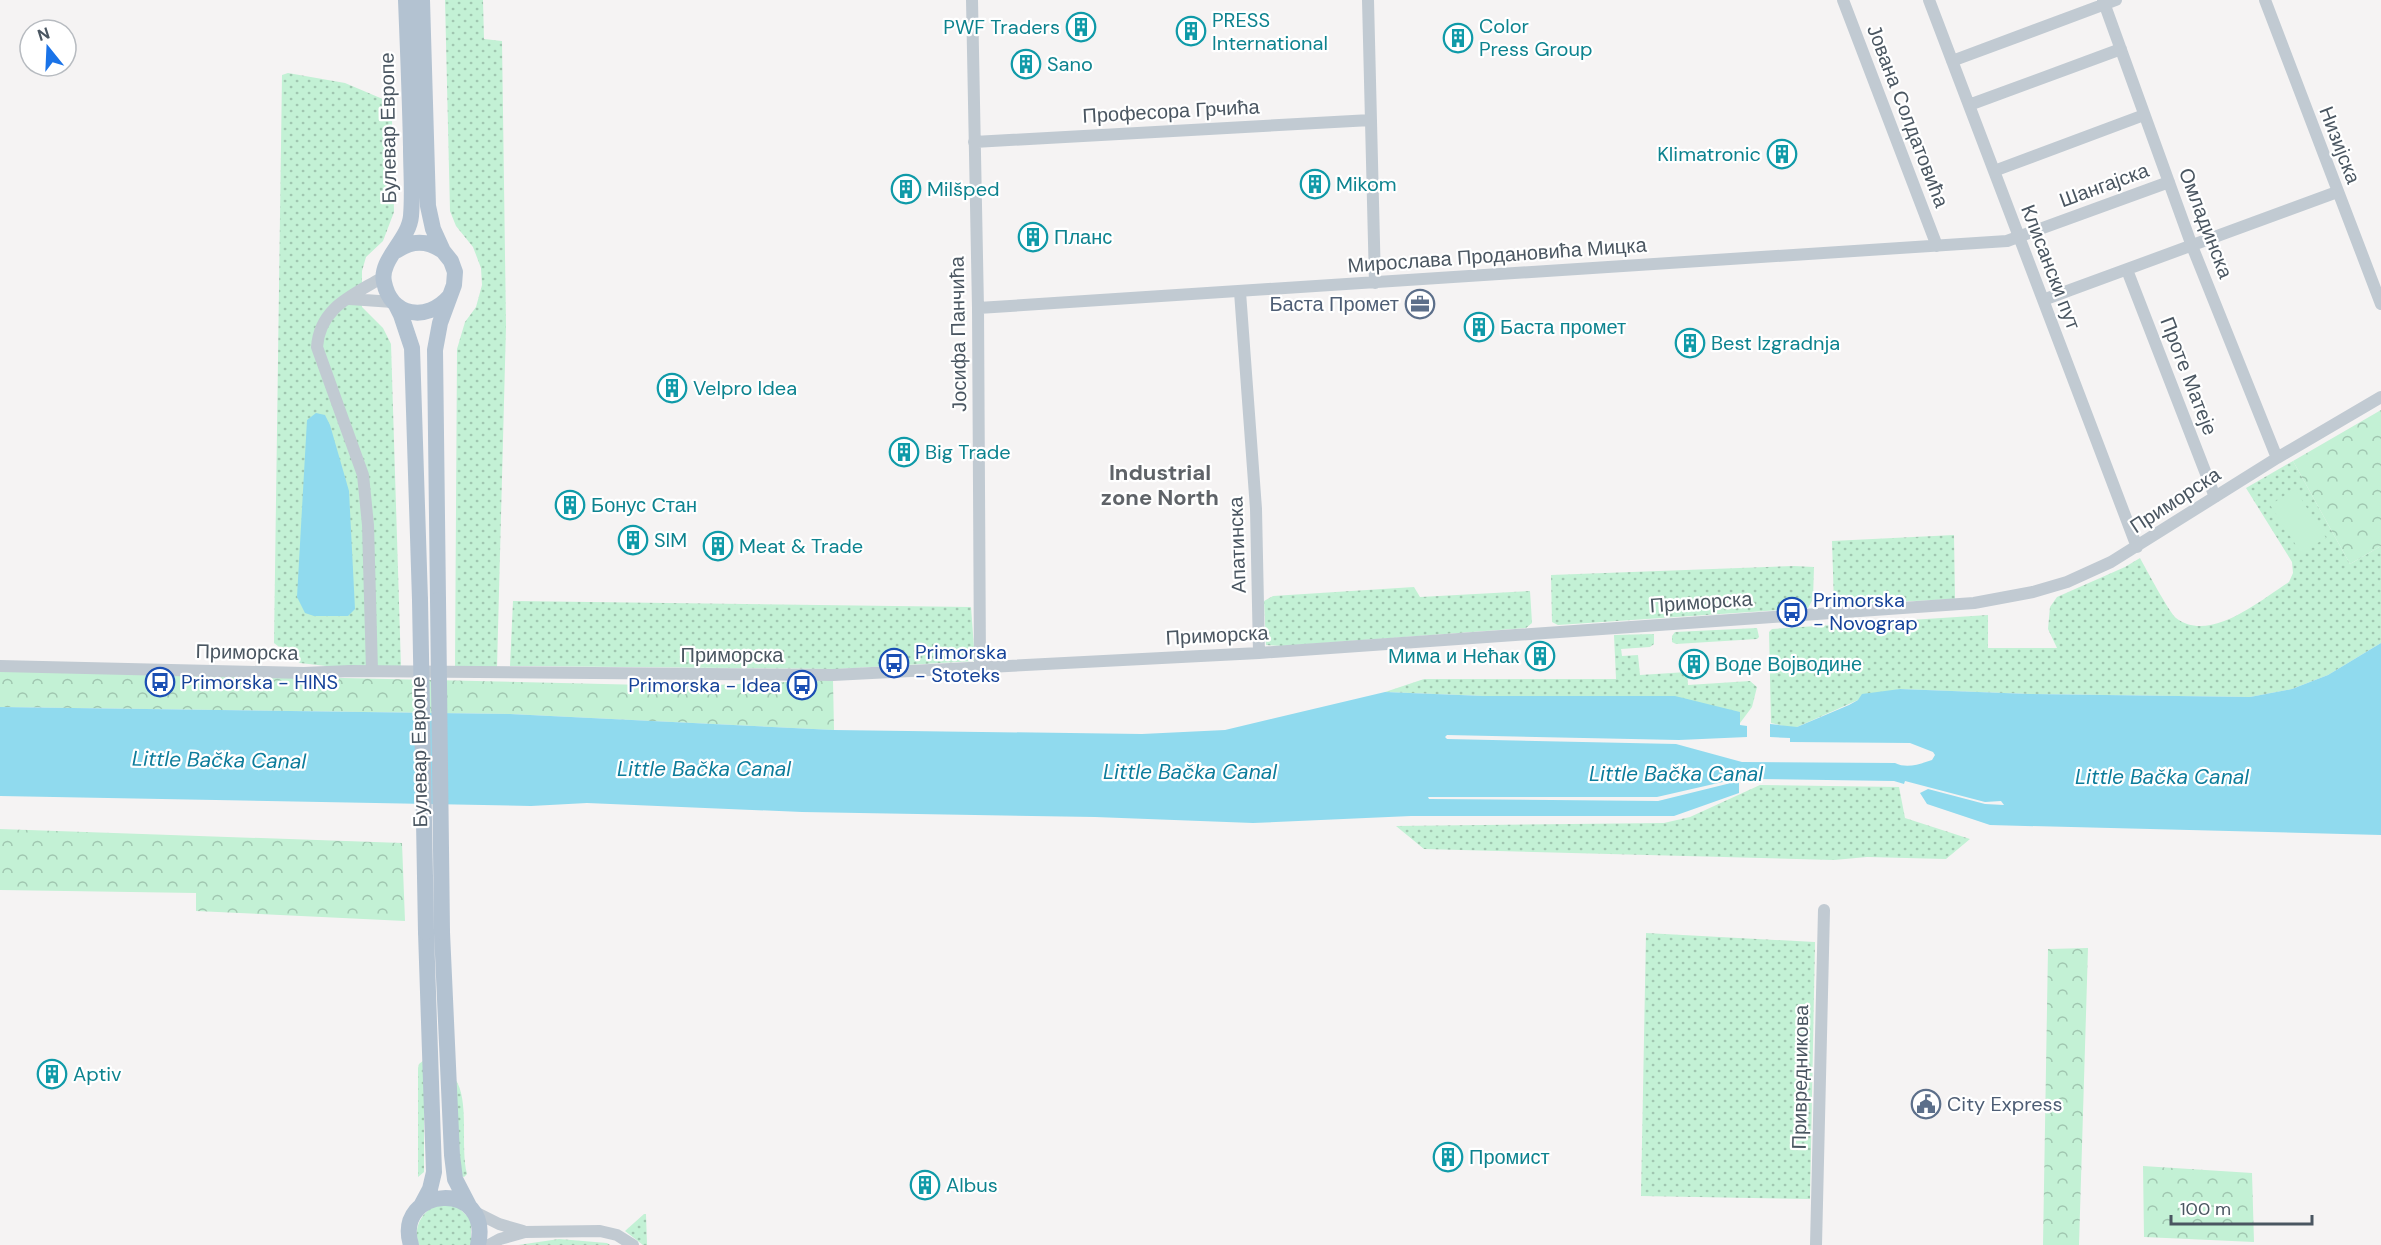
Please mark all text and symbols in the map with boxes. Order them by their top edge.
place label: PRESS International [1212,7,1328,56]
building icon: PWF Traders [1065,11,1097,43]
place label: Color Press Group [1479,13,1592,62]
place label: PWF Traders [943,14,1060,40]
building icon: PRESS International [1175,15,1207,47]
north arrow [18,18,78,78]
street label: Јована Солдатовића [1861,21,1955,212]
text: N [35,22,52,46]
building icon: Color Press Group [1442,22,1474,54]
building icon: Sano [1010,48,1042,80]
place label: Sano [1047,51,1093,77]
street label: Булевар Европе [374,52,402,204]
street label: Професора Грчића [1082,93,1261,129]
street label: Низијска [2313,103,2367,188]
building icon: Klimatronic [1766,138,1798,170]
place label: Klimatronic [1657,141,1761,167]
street label: Шангајска [2056,157,2153,213]
street label: Омладинска [2173,164,2239,283]
building icon: Mikom [1299,168,1331,200]
place label: Mikom [1336,171,1397,197]
building icon: Milšped [890,173,922,205]
place label: Milšped [927,176,1000,202]
street label: Клисански пут [2015,201,2087,333]
building icon: Планс [1017,221,1049,253]
place label: Планс [1054,224,1112,250]
street label: Мирослава Продановића Мицка [1347,232,1648,278]
street label: Јосифа Панчића [944,255,972,412]
office icon: Баста Промет [1404,288,1436,320]
place label: Баста Промет [1269,291,1399,317]
building icon: Баста промет [1463,311,1495,343]
street label: Проте Матеје [2155,313,2223,439]
place label: Баста промет [1500,314,1626,340]
building icon: Best Izgradnja [1674,327,1706,359]
place label: Best Izgradnja [1711,330,1840,356]
building icon: Velpro Idea [656,372,688,404]
place label: Velpro Idea [693,375,797,401]
building icon: Big Trade [888,436,920,468]
place label: Big Trade [925,439,1011,465]
district label: Industrial zone North [1101,458,1219,512]
street label: Приморска [2125,461,2226,539]
building icon: Бонус Стан [554,489,586,521]
place label: Бонус Стан [591,492,697,518]
street label: Апатинска [1222,495,1252,594]
building icon: SIM [617,524,649,556]
place label: SIM [654,527,687,553]
building icon: Meat & Trade [702,530,734,562]
place label: Meat & Trade [739,533,863,559]
street label: Приморска [1649,585,1754,619]
place label: Primorska - Novograp [1813,587,1918,636]
bus stop icon: Primorska - Novograp [1776,596,1808,628]
street label: Приморска [1165,619,1270,651]
street label: Приморска [195,638,300,666]
place label: Primorska - Stoteks [915,639,1007,688]
building icon: Мима и Нећак [1524,640,1556,672]
street label: Приморска [681,642,784,668]
place label: Мима и Нећак [1388,643,1519,669]
bus stop icon: Primorska - Stoteks [878,647,910,679]
building icon: Воде Војводине [1678,648,1710,680]
place label: Воде Војводине [1715,651,1862,677]
bus stop icon: Primorska - HINS [144,666,176,698]
place label: Primorska - HINS [181,669,338,695]
bus stop icon: Primorska - Idea [786,669,818,701]
place label: Primorska - Idea [628,672,781,698]
street label: Булевар Европе [405,676,433,828]
water label: Little Bačka Canal [132,744,307,776]
water label: Little Bačka Canal [617,755,791,783]
water label: Little Bačka Canal [1103,758,1277,786]
water label: Little Bačka Canal [1589,760,1763,788]
water label: Little Bačka Canal [2075,763,2249,791]
street label: Привредникова [1786,1004,1814,1150]
building icon: Aptiv [36,1058,68,1090]
place label: Aptiv [73,1061,122,1087]
public building icon: City Express [1910,1088,1942,1120]
place label: City Express [1947,1091,2063,1117]
building icon: Промист [1432,1141,1464,1173]
place label: Промист [1469,1144,1550,1170]
building icon: Albus [909,1169,941,1201]
place label: Albus [946,1172,998,1198]
scale bar [2171,1188,2312,1226]
text: 100 m [2180,1197,2231,1221]

